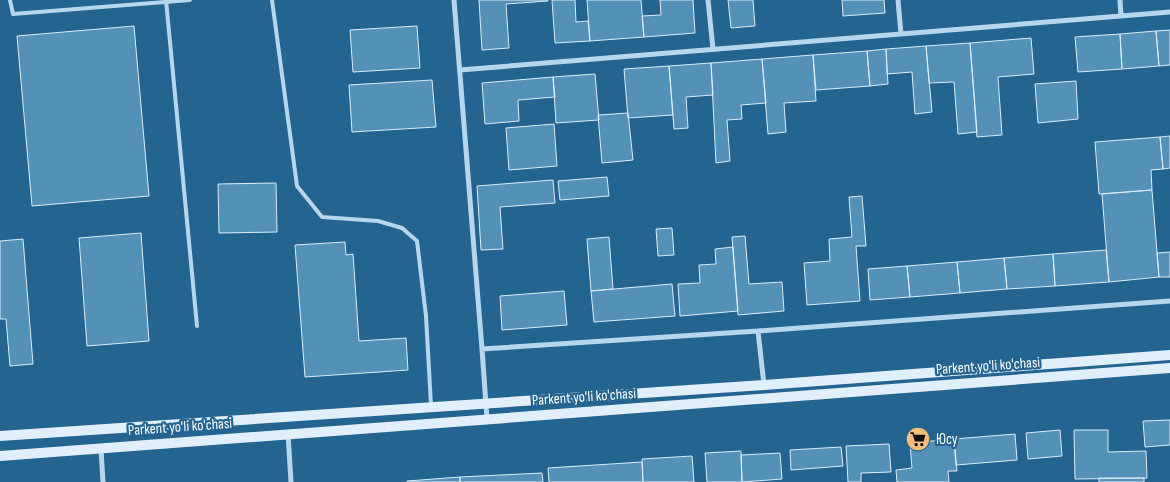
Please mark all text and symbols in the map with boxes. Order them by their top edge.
street label: Parkent yo'li ko'chasi [935,353,1041,379]
street label: Parkent yo'li ko'chasi [531,384,637,410]
street label: Parkent yo'li ko'chasi [127,414,233,440]
supermarket icon: Юсу [905,426,931,452]
place label: Юсу [936,430,958,449]

